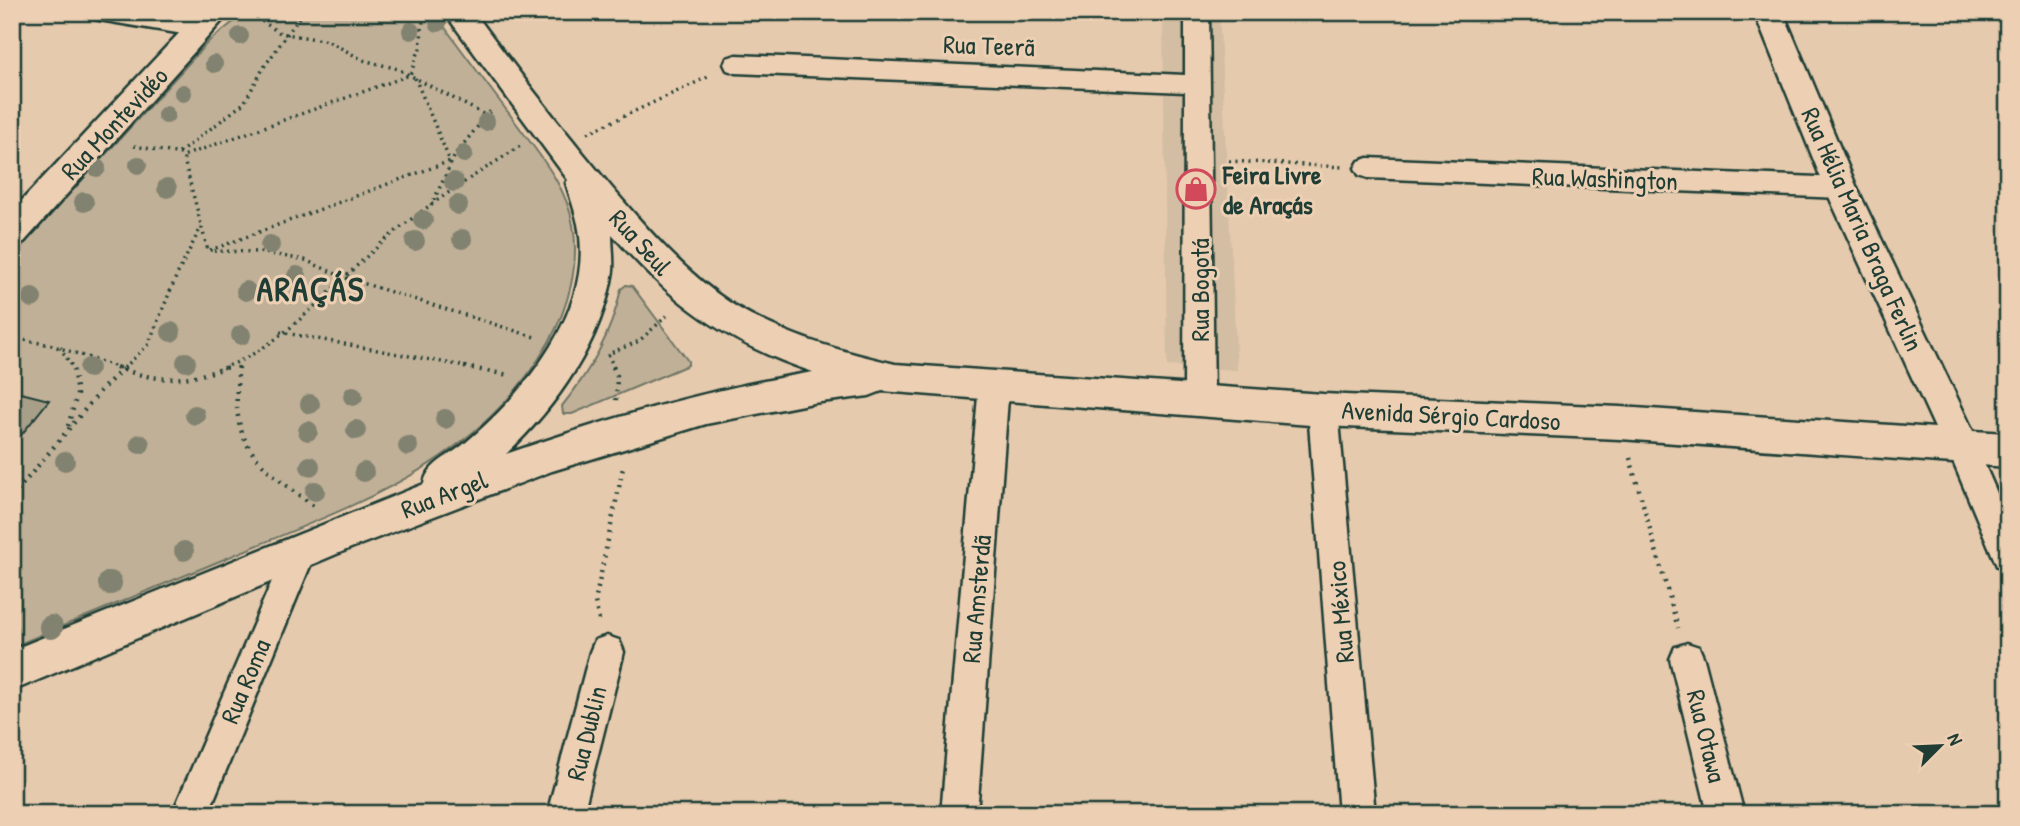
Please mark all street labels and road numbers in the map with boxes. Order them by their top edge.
street label: Rua Teerã [943,26,1035,64]
street label: Rua Montevidéo [53,59,175,187]
street label: Rua Hélia Maria Braga Ferlin [1793,102,1933,356]
street label: Rua Washington [1532,158,1678,198]
street label: Rua Seul [602,201,680,283]
street label: Rua Bogotá [1182,238,1217,342]
street label: Avenida Sérgio Cardoso [1341,392,1561,438]
street label: Rua Argel [396,462,492,526]
street label: Rua Amsterdã [953,534,999,664]
street label: Rua México [1318,560,1362,664]
street label: Rua Roma [212,633,278,729]
street label: Rua Dublin [557,682,615,784]
street label: Rua Otawa [1679,686,1735,786]

